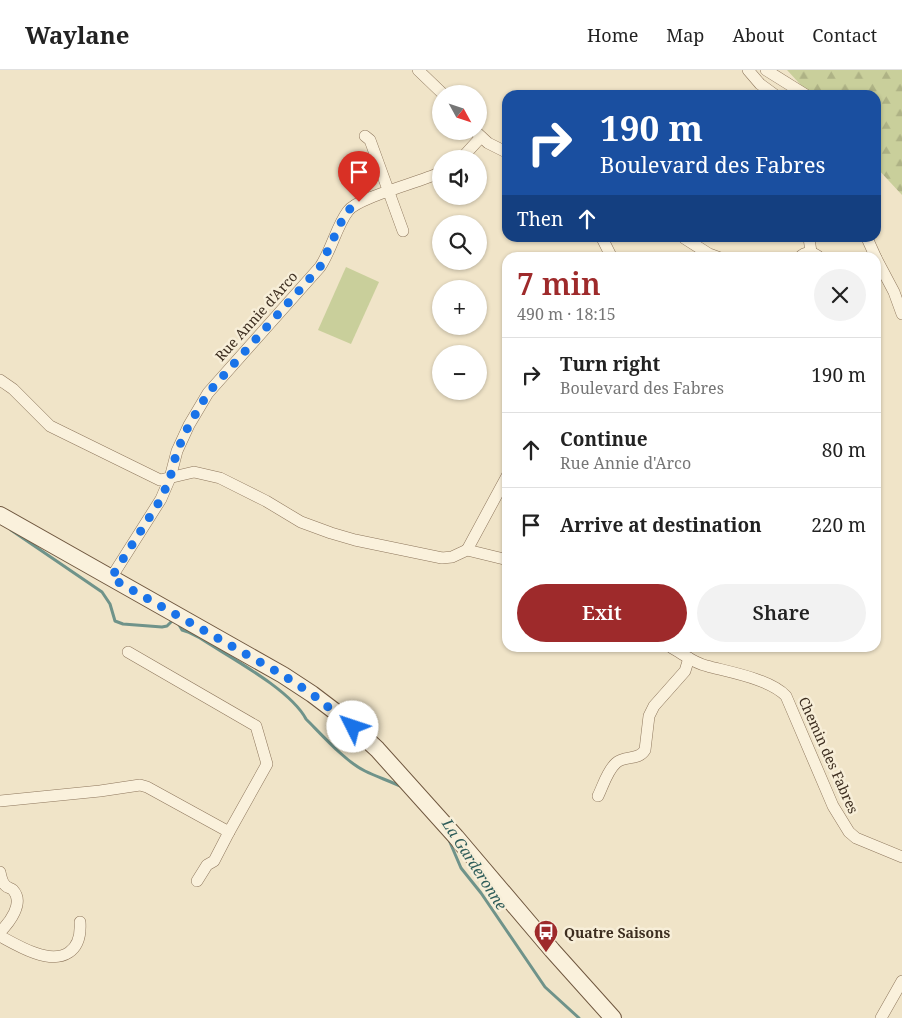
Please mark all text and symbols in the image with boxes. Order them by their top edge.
text: Waylane [25,18,129,51]
text: Home [587,23,638,47]
text: Map [666,23,704,47]
text: About [732,23,784,47]
text: Contact [812,23,877,47]
north arrow [432,85,488,140]
map controls [432,85,487,400]
text: 190 m [600,104,703,151]
icon: right [517,110,582,175]
text: Boulevard des Fabres [600,149,825,179]
button: sound [432,150,487,205]
pin [338,151,380,202]
icon: arrive [345,158,373,186]
icon: ahead [573,205,601,233]
text: Then [517,206,563,232]
button: search [432,215,487,270]
text: 7 min [517,263,601,304]
street label: Rue Annie d'Arco [211,267,301,365]
button: close [814,269,866,321]
button: + [432,280,487,335]
text: 490 m · 18:15 [517,303,616,325]
button: − [432,345,487,400]
text: Turn right [560,351,660,377]
icon: right [517,361,545,389]
text: 190 m [811,362,866,388]
text: Boulevard des Fabres [560,377,724,399]
text: Continue [560,426,648,452]
icon: ahead [517,436,545,464]
text: 80 m [822,437,866,463]
text: Rue Annie d'Arco [560,452,691,474]
icon: arrive [517,511,545,539]
text: Arrive at destination [560,512,762,538]
text: 220 m [811,512,866,538]
button: Exit [517,584,687,642]
button: Share [697,584,866,642]
street label: Chemin des Fabres [795,694,863,816]
position arrow [326,700,378,752]
water label: La Garderonne [438,814,512,914]
bus stop icon: Quatre Saisons [533,919,559,953]
place label: Quatre Saisons [564,923,670,942]

